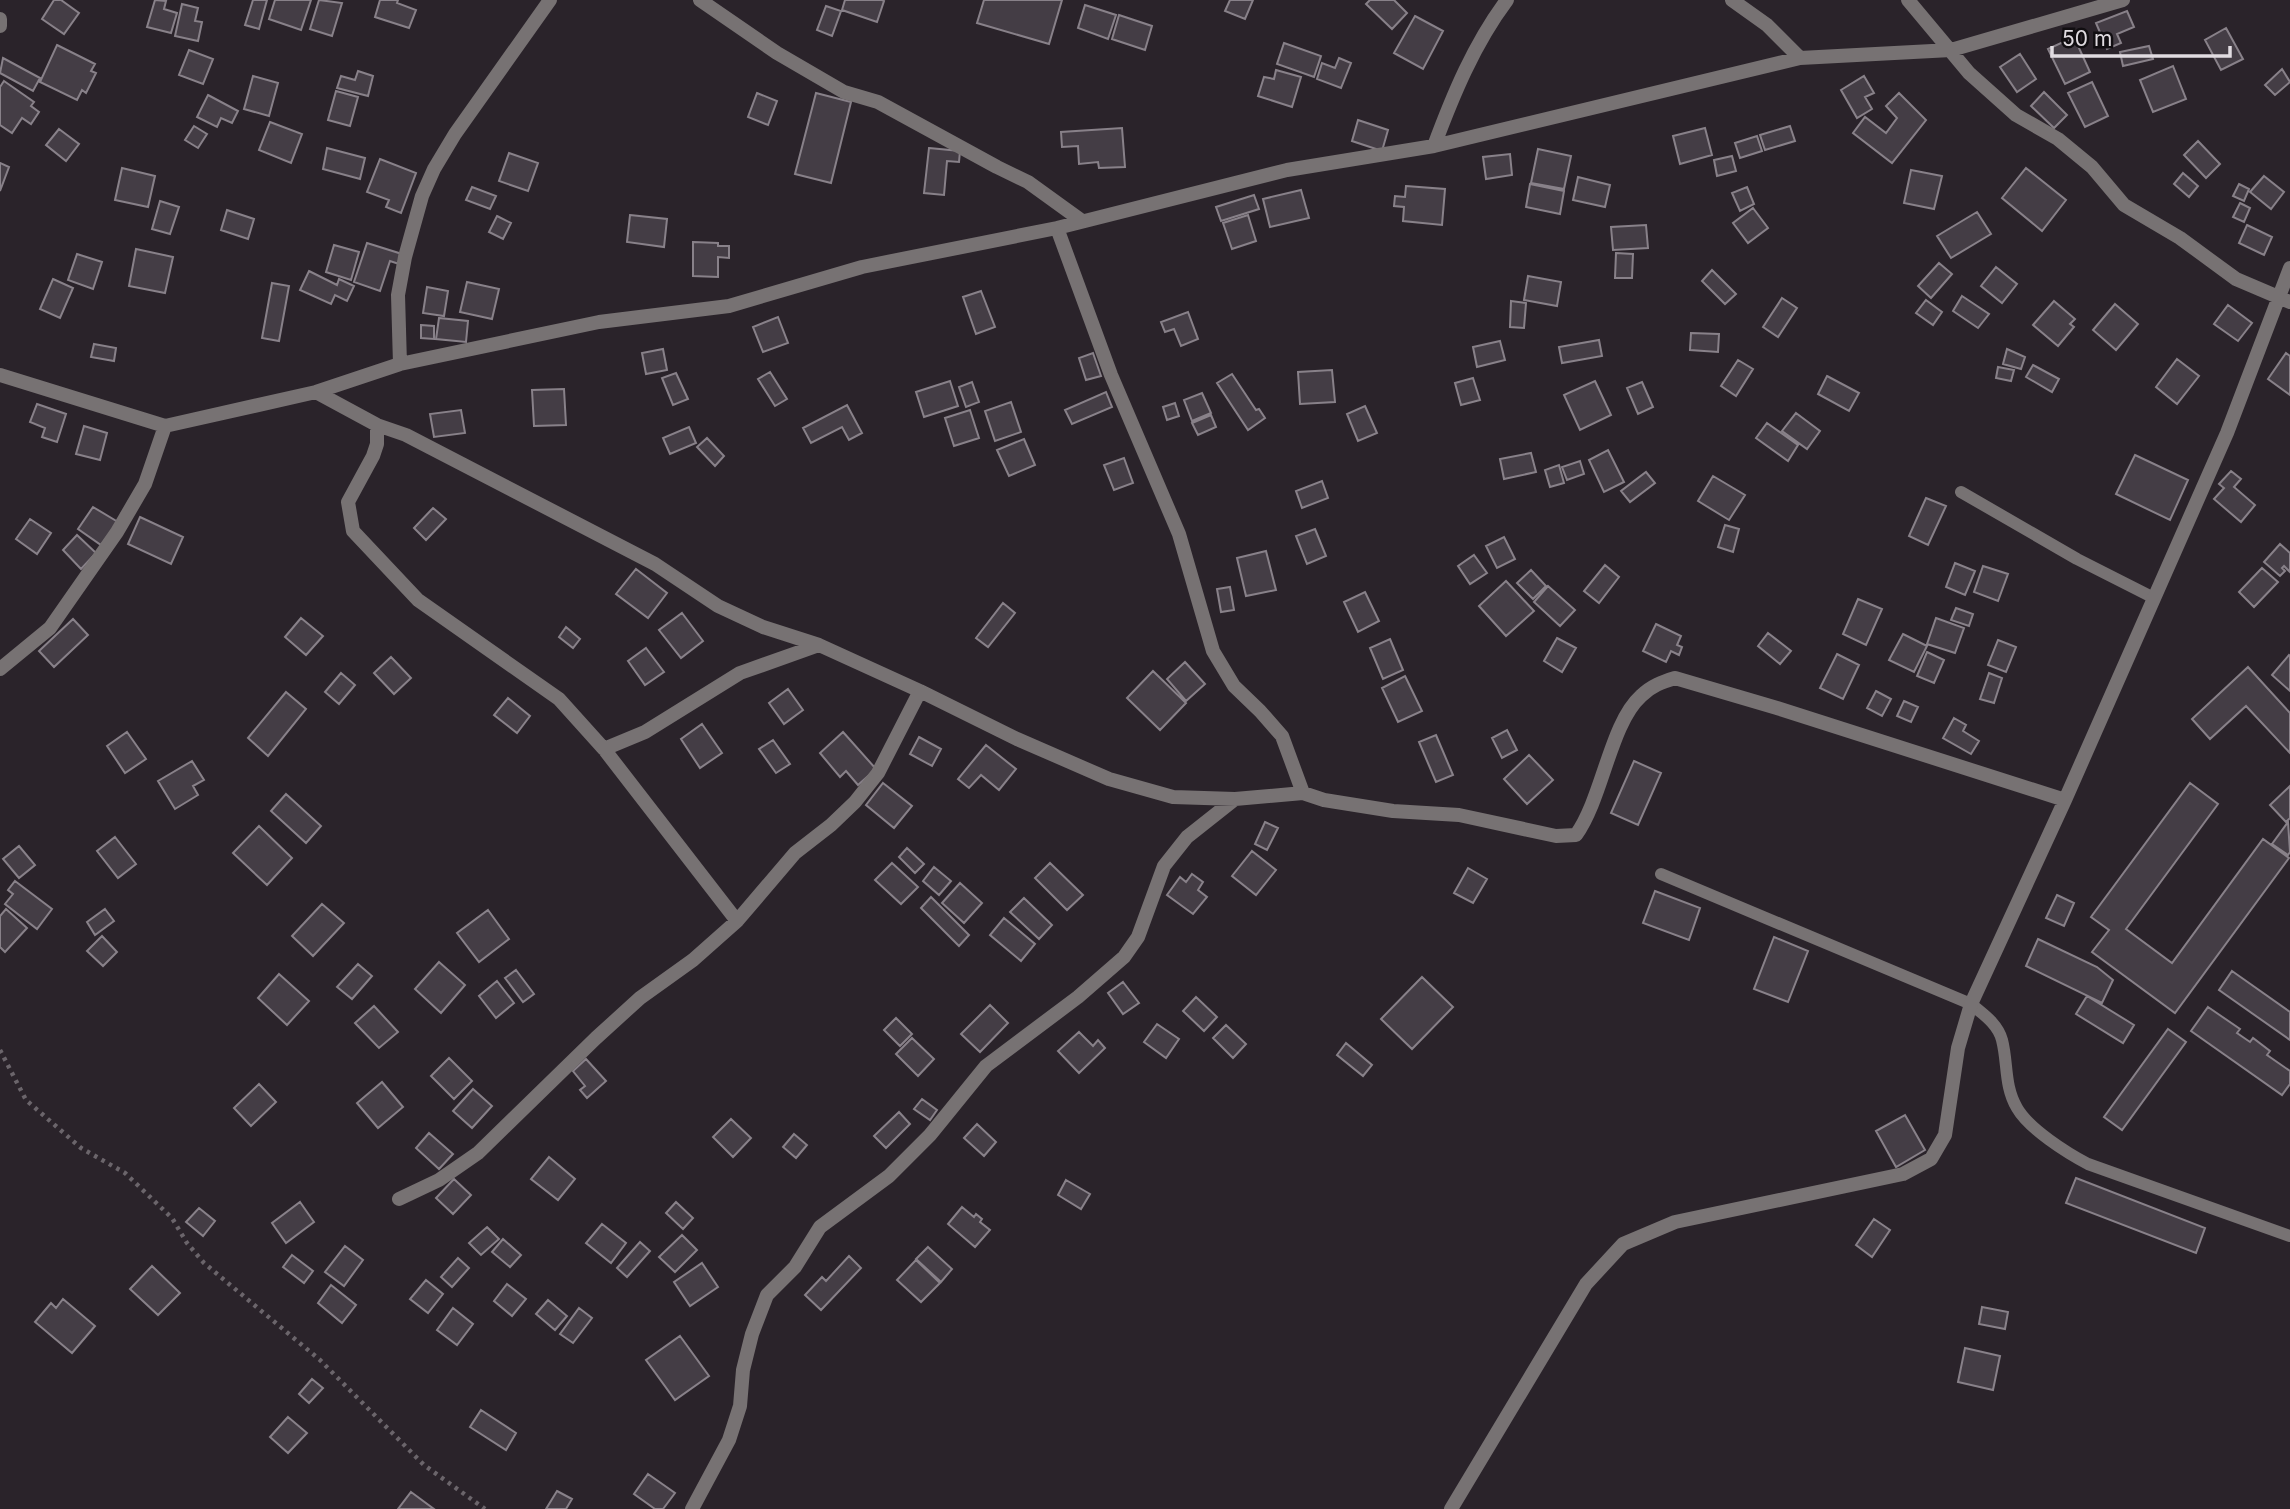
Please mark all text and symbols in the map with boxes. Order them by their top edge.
scale bar [2052,14,2230,58]
text: 50 m [2062,26,2112,51]

